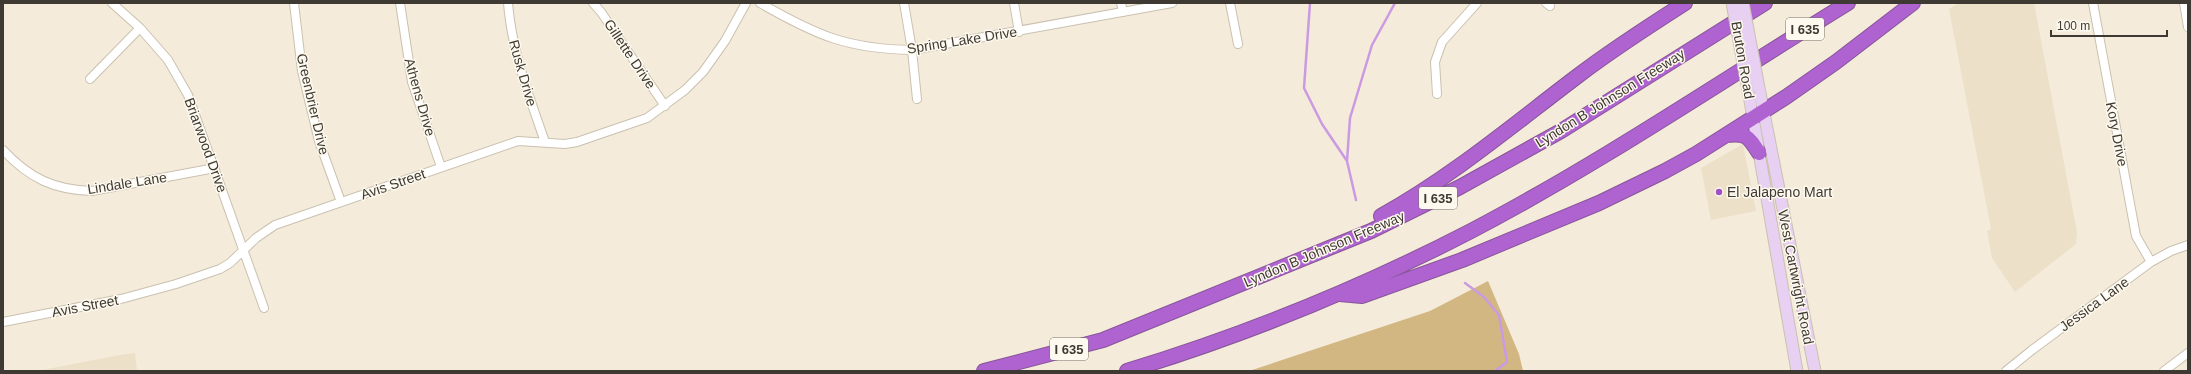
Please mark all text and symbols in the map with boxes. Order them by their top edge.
scale bar [2051,12,2167,38]
street label: Gillette Drive [601,16,659,92]
road number: I 635 [1786,18,1824,40]
text: 100 m [2057,19,2090,33]
street label: Bruton Road [1728,20,1758,100]
street label: Spring Lake Drive [906,23,1018,57]
street label: Rusk Drive [506,38,540,108]
street label: Lyndon B Johnson Freeway [1532,45,1688,151]
street label: Greenbrier Drive [294,52,332,156]
street label: Athens Drive [401,56,439,138]
street label: Briarwood Drive [181,95,231,195]
street label: Kory Drive [2103,100,2131,168]
street label: Avis Street [359,165,428,203]
street label: Lindale Lane [86,169,168,197]
place label: El Jalapeno Mart [1727,184,1832,200]
road number: I 635 [1419,187,1457,209]
marker: El Jalapeno Mart [1714,187,1724,197]
street label: Lyndon B Johnson Freeway [1241,208,1407,290]
street label: West Cartwright Road [1775,208,1817,346]
street label: Jessica Lane [2056,273,2132,334]
street label: Avis Street [50,292,120,320]
road number: I 635 [1050,338,1088,360]

